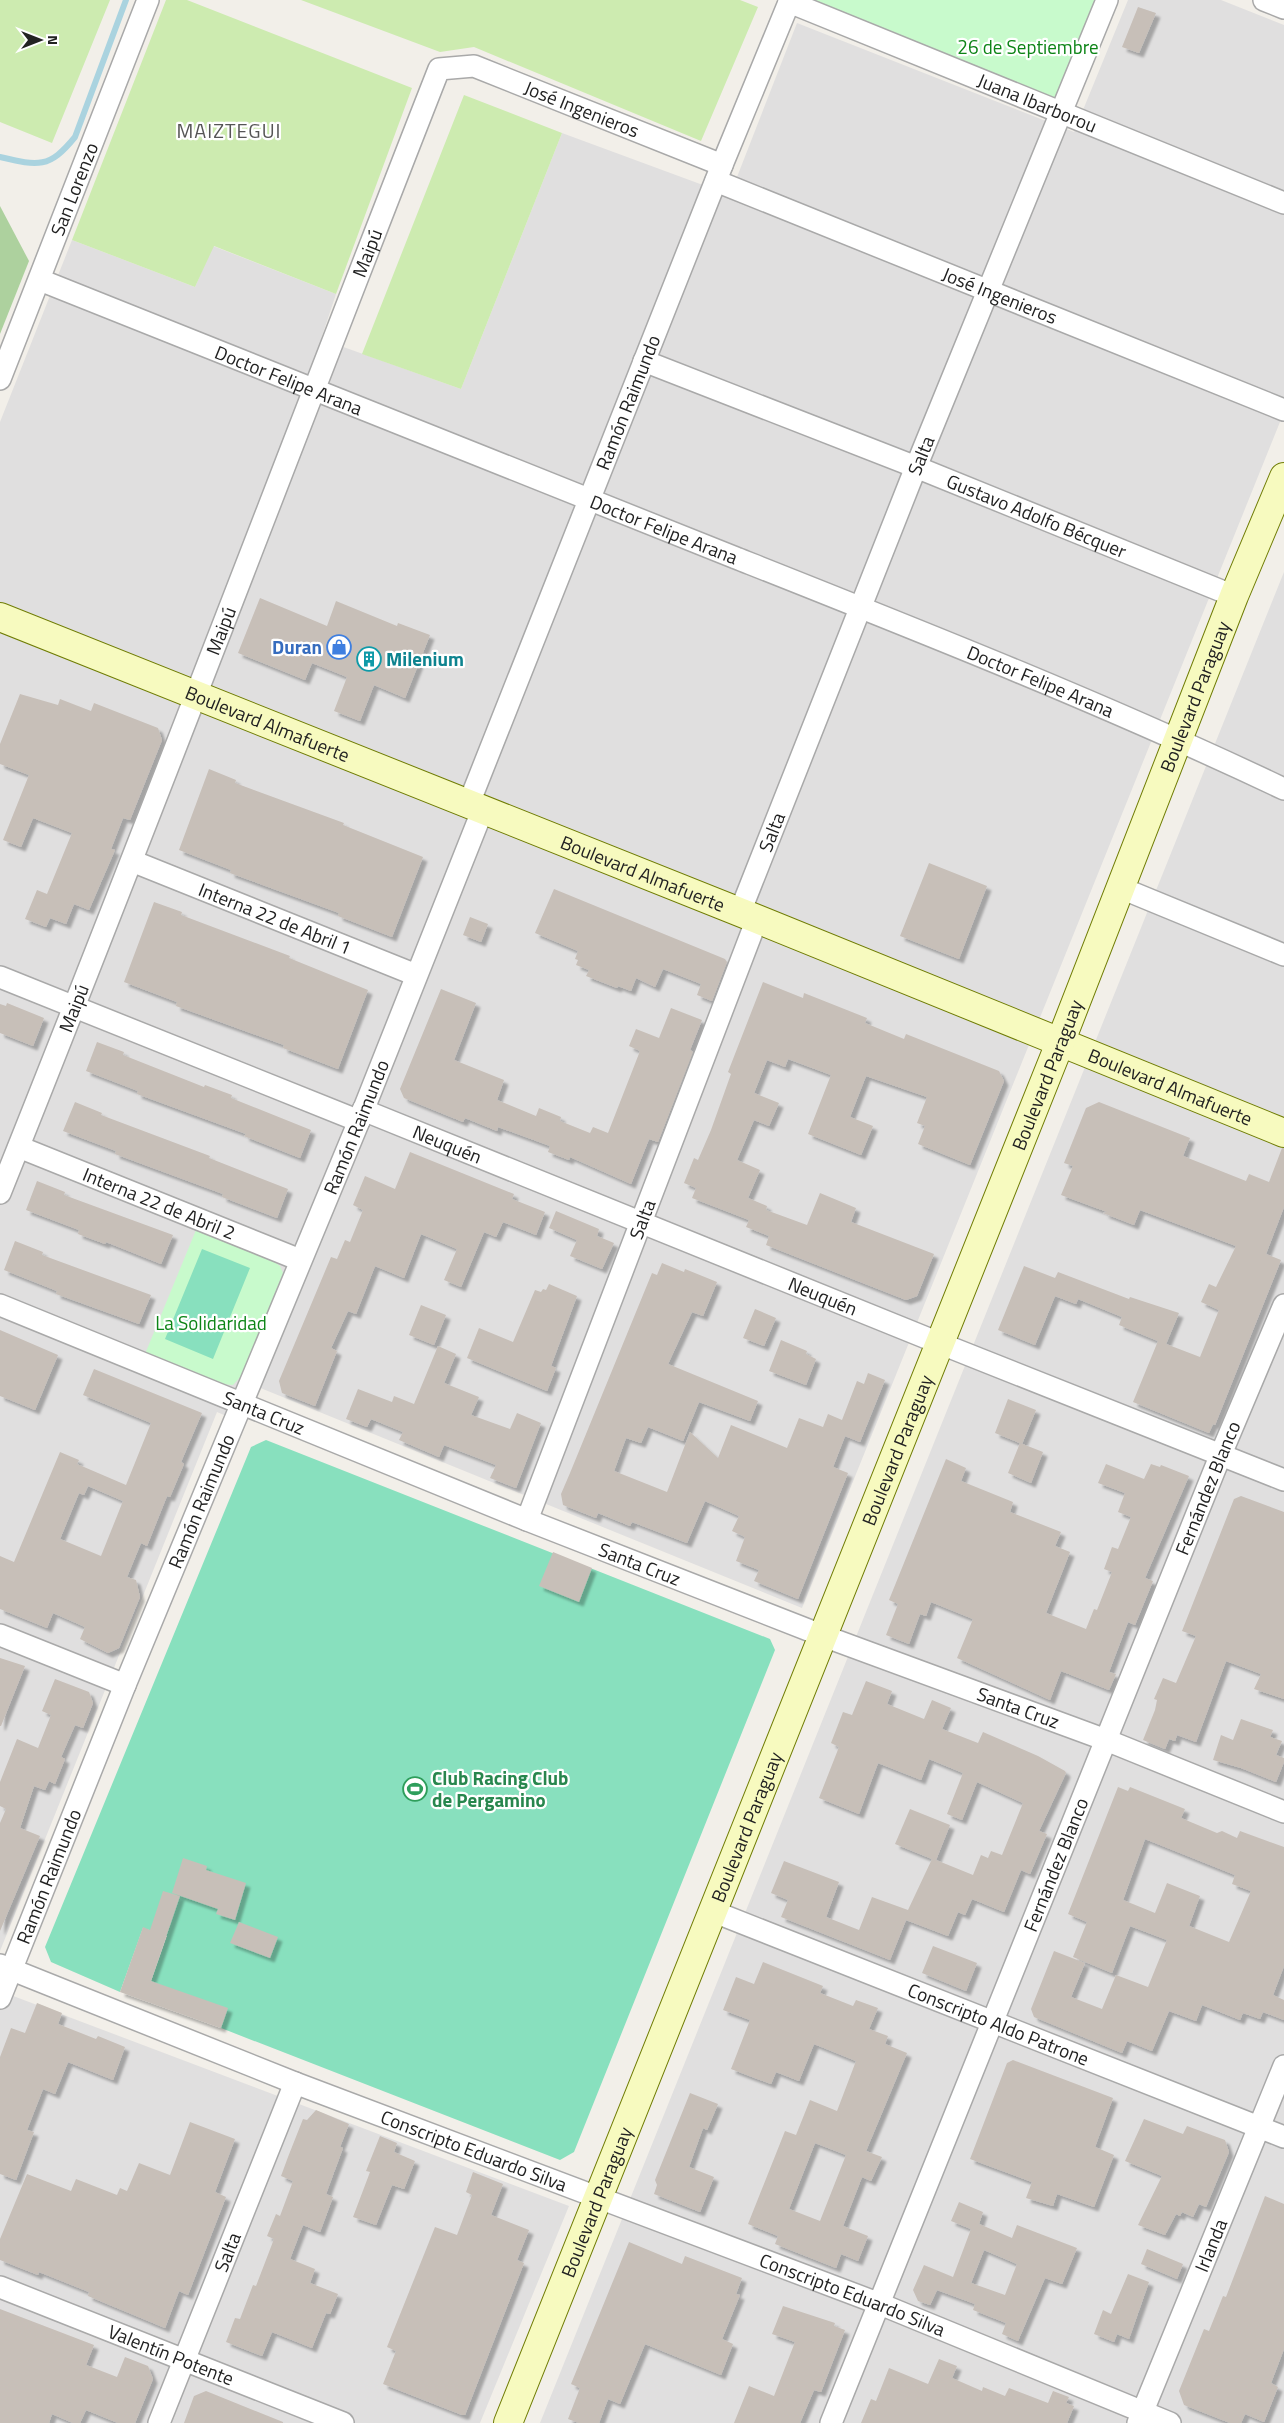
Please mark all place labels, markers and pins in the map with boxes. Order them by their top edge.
place label: Duran [272,632,322,661]
shop icon: Duran [326,634,352,660]
place label: Milenium [386,644,464,673]
building icon: Milenium [356,646,382,672]
place label: Club Racing Club de Pergamino [432,1763,568,1814]
sports icon: Club Racing Club de Pergamino [402,1776,428,1802]

